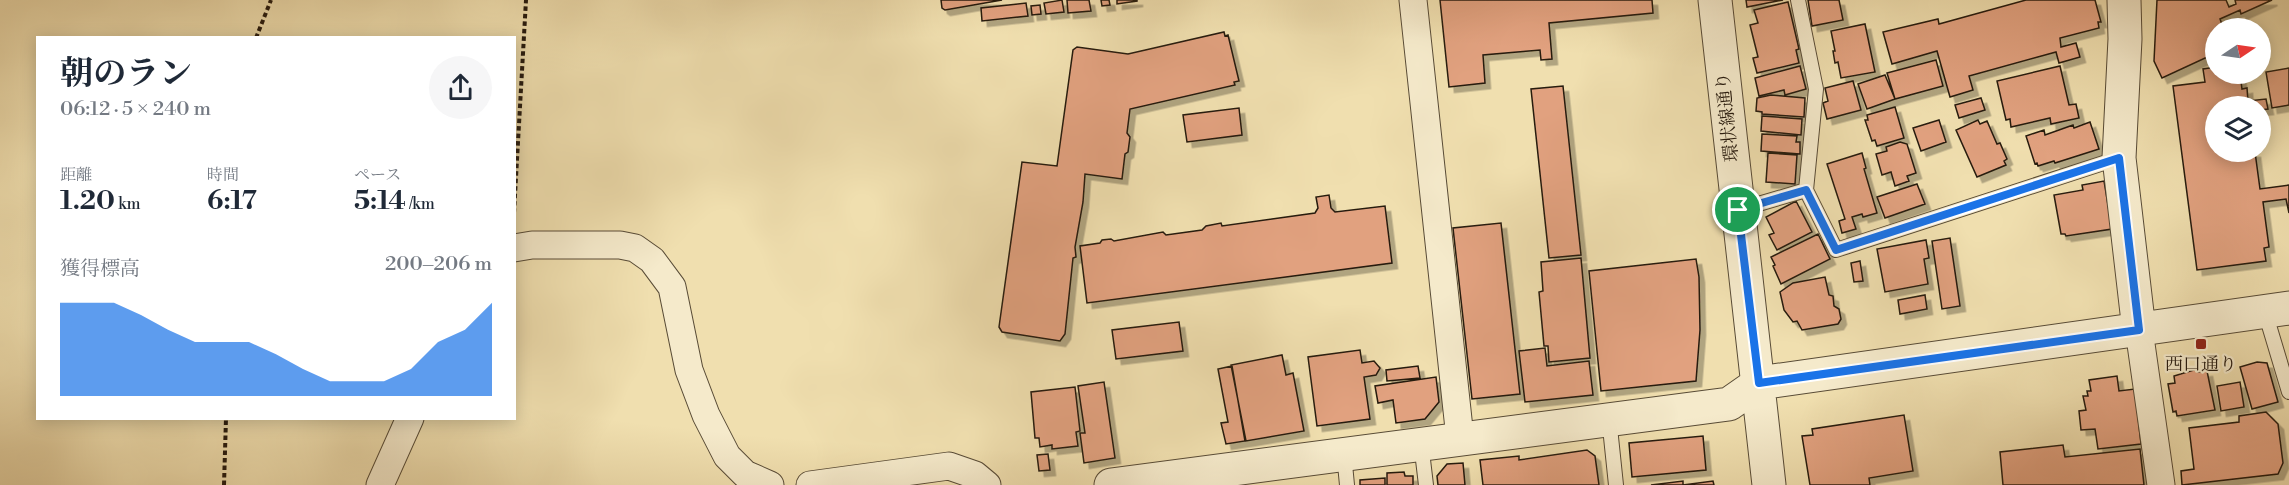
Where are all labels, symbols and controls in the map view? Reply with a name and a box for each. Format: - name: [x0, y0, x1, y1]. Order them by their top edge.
- north arrow: [2205, 18, 2271, 84]
- map controls: [2205, 18, 2271, 162]
- text: 朝のラン: [60, 54, 192, 95]
- button: share: [429, 56, 492, 119]
- street label: 環状線通り: [1711, 71, 1744, 163]
- button: layers: [2205, 96, 2271, 162]
- text: 06:12 · 5 × 240 m: [60, 97, 211, 122]
- text: 距離: [60, 165, 92, 185]
- text: 時間: [207, 165, 239, 185]
- text: ペース: [354, 165, 401, 185]
- pin: [1712, 184, 1763, 235]
- text: 1.20: [60, 185, 115, 217]
- text: 6:17: [207, 185, 257, 217]
- text: 5:14: [354, 185, 406, 217]
- icon: arrive: [1721, 193, 1754, 226]
- text: km: [115, 194, 141, 214]
- text: /km: [406, 194, 435, 214]
- text: 200–206 m: [385, 252, 492, 277]
- text: 獲得標高: [60, 257, 140, 282]
- marker: 西口通り: [2194, 337, 2208, 351]
- place label: 西口通り: [2165, 353, 2237, 376]

